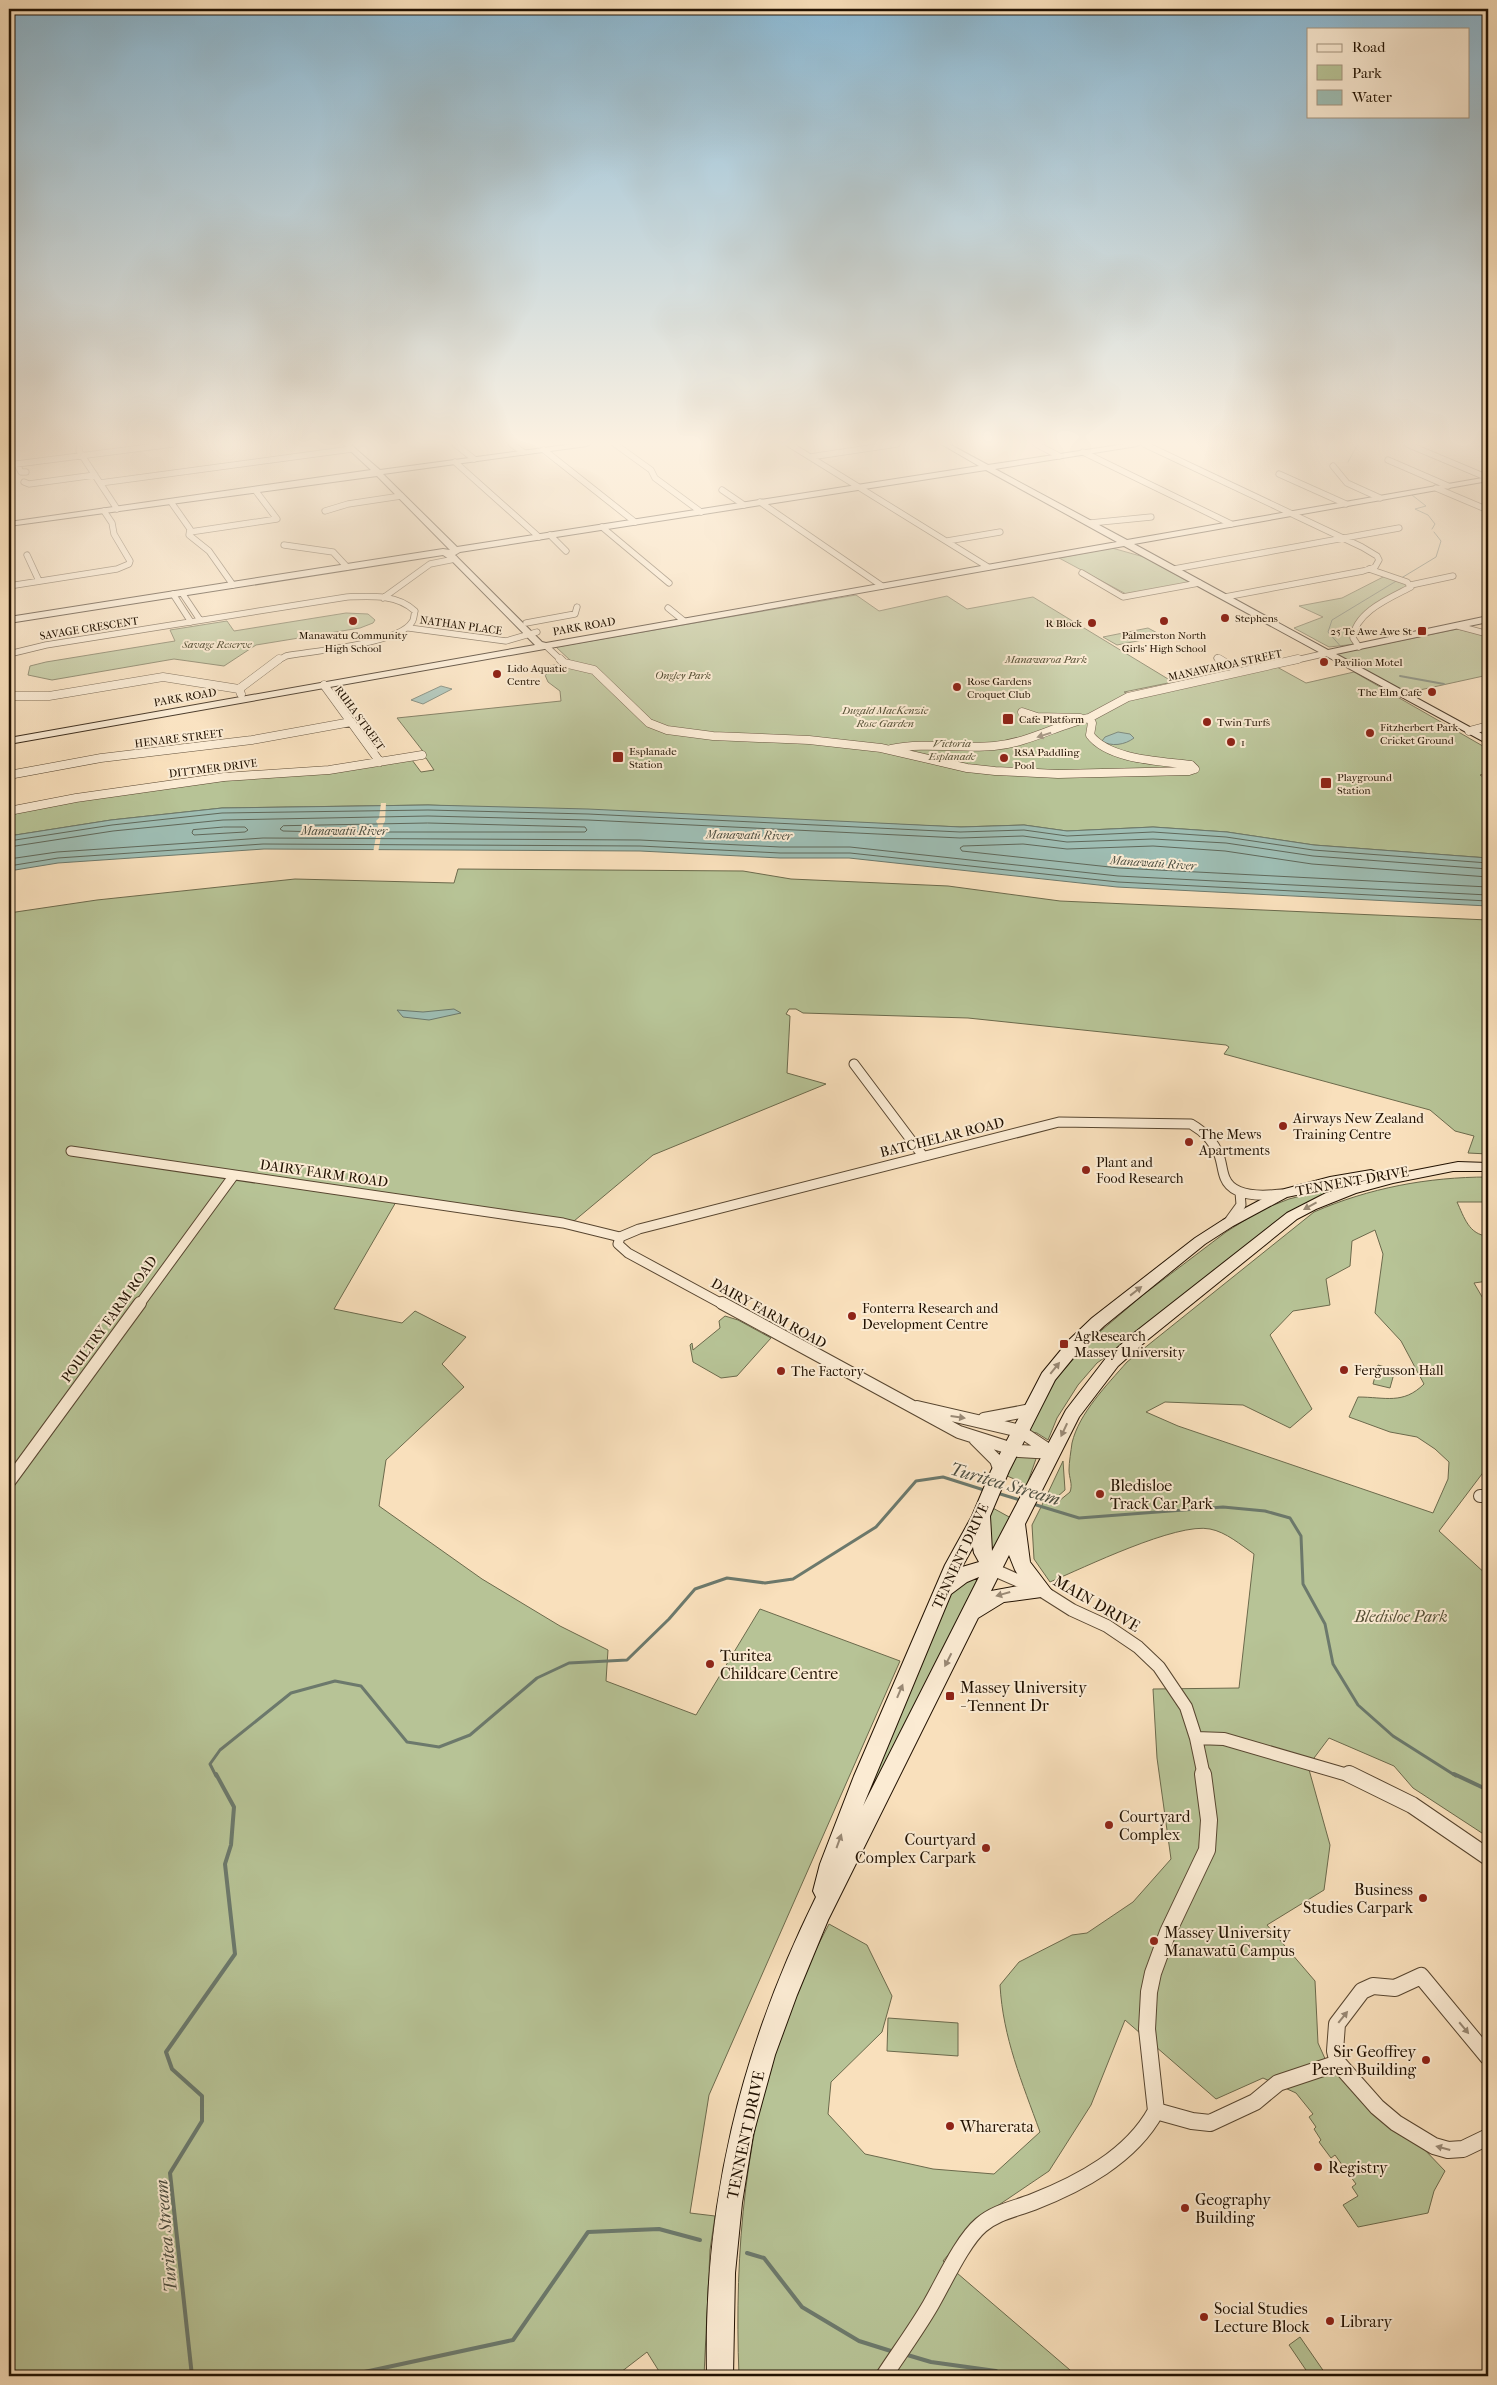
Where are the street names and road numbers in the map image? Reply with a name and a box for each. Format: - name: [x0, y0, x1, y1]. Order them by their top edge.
- street label: NATHAN PLACE: [419, 613, 503, 638]
- street label: SAVAGE CRESCENT: [39, 614, 140, 643]
- street label: PARK ROAD: [552, 615, 616, 638]
- street label: MANAWAROA STREET: [1167, 647, 1284, 684]
- street label: RUHA STREET: [332, 684, 388, 753]
- street label: PARK ROAD: [153, 686, 217, 709]
- street label: HENARE STREET: [134, 727, 225, 750]
- street label: DITTMER DRIVE: [168, 757, 258, 780]
- street label: BATCHELAR ROAD: [878, 1114, 1006, 1161]
- street label: DAIRY FARM ROAD: [259, 1156, 390, 1191]
- street label: TENNENT DRIVE: [1294, 1163, 1410, 1200]
- street label: POULTRY FARM ROAD: [58, 1253, 161, 1386]
- street label: DAIRY FARM ROAD: [708, 1275, 830, 1352]
- street label: TENNENT DRIVE: [929, 1500, 993, 1612]
- street label: MAIN DRIVE: [1050, 1571, 1144, 1636]
- street label: TENNENT DRIVE: [723, 2069, 768, 2201]

